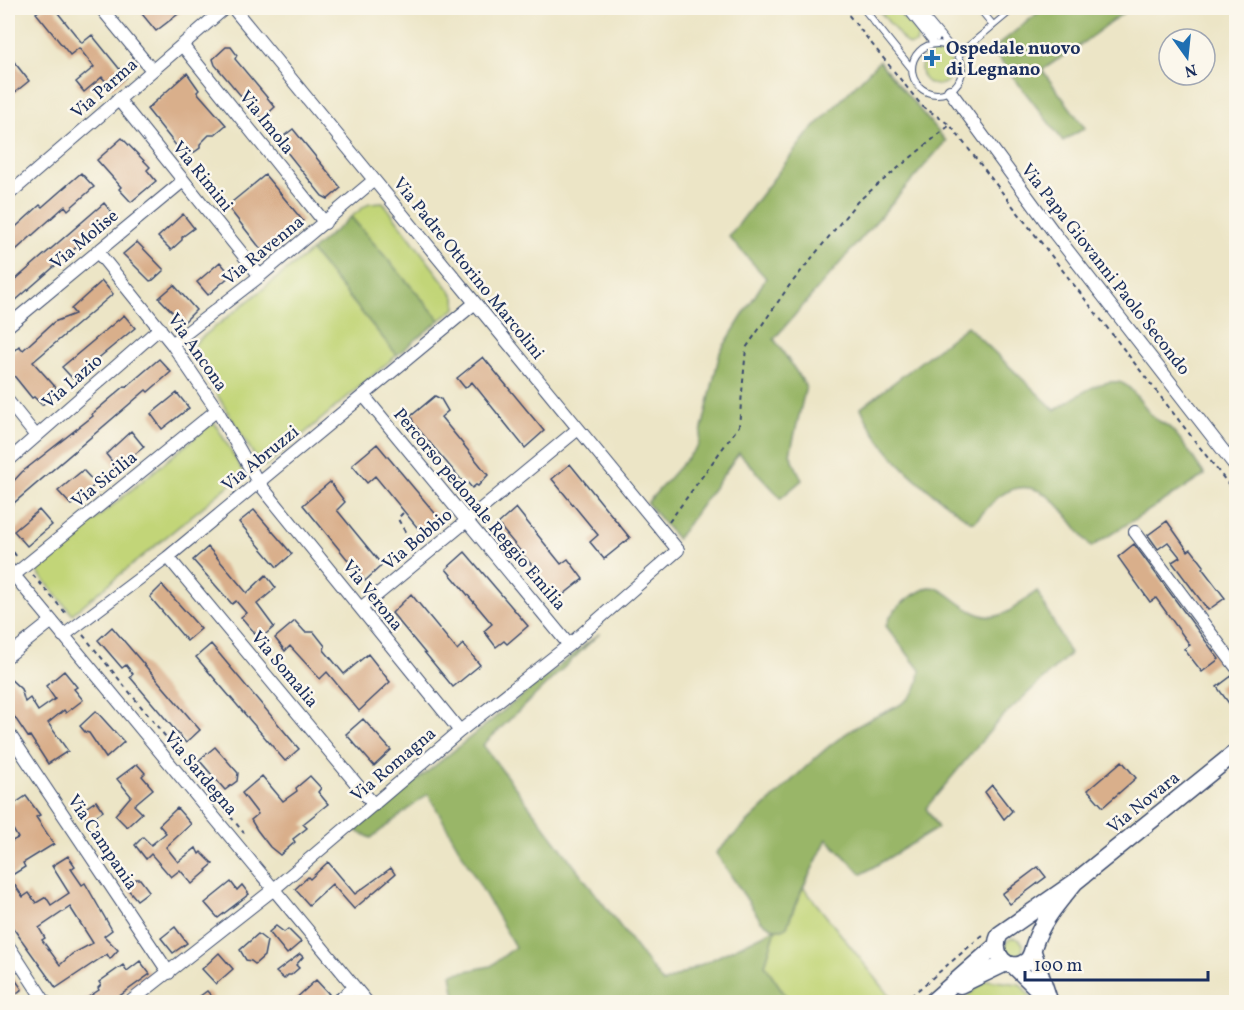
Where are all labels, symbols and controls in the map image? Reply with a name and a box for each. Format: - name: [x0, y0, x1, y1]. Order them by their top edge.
- north arrow: [1157, 27, 1217, 87]
- place label: Ospedale nuovo di Legnano: [946, 37, 1080, 83]
- marker: Ospedale nuovo di Legnano: [923, 49, 941, 67]
- street label: Via Parma: [66, 53, 144, 125]
- text: N: [1182, 57, 1199, 82]
- street label: Via Imola: [232, 86, 299, 160]
- street label: Via Rimini: [165, 136, 238, 218]
- street label: Via Papa Giovanni Paolo Secondo: [1014, 159, 1196, 381]
- street label: Via Padre Ottorino Marcolini: [386, 172, 549, 366]
- street label: Via Molise: [45, 204, 125, 276]
- street label: Via Ravenna: [218, 210, 310, 292]
- street label: Via Ancona: [161, 309, 233, 397]
- street label: Via Lazio: [37, 349, 109, 415]
- street label: Percorso pedonale Reggio Emilia: [387, 403, 571, 617]
- street label: Via Abruzzi: [217, 420, 305, 498]
- street label: Via Sicilia: [67, 446, 143, 514]
- street label: Via Bobbio: [378, 503, 458, 577]
- street label: Via Verona: [335, 555, 408, 637]
- street label: Via Somalia: [244, 626, 324, 714]
- street label: Via Romagna: [346, 722, 442, 808]
- street label: Via Sardegna: [157, 726, 243, 822]
- street label: Via Novara: [1102, 766, 1186, 840]
- street label: Via Campania: [61, 790, 143, 896]
- scale bar: [1025, 944, 1208, 982]
- text: 100 m: [1034, 954, 1083, 979]

